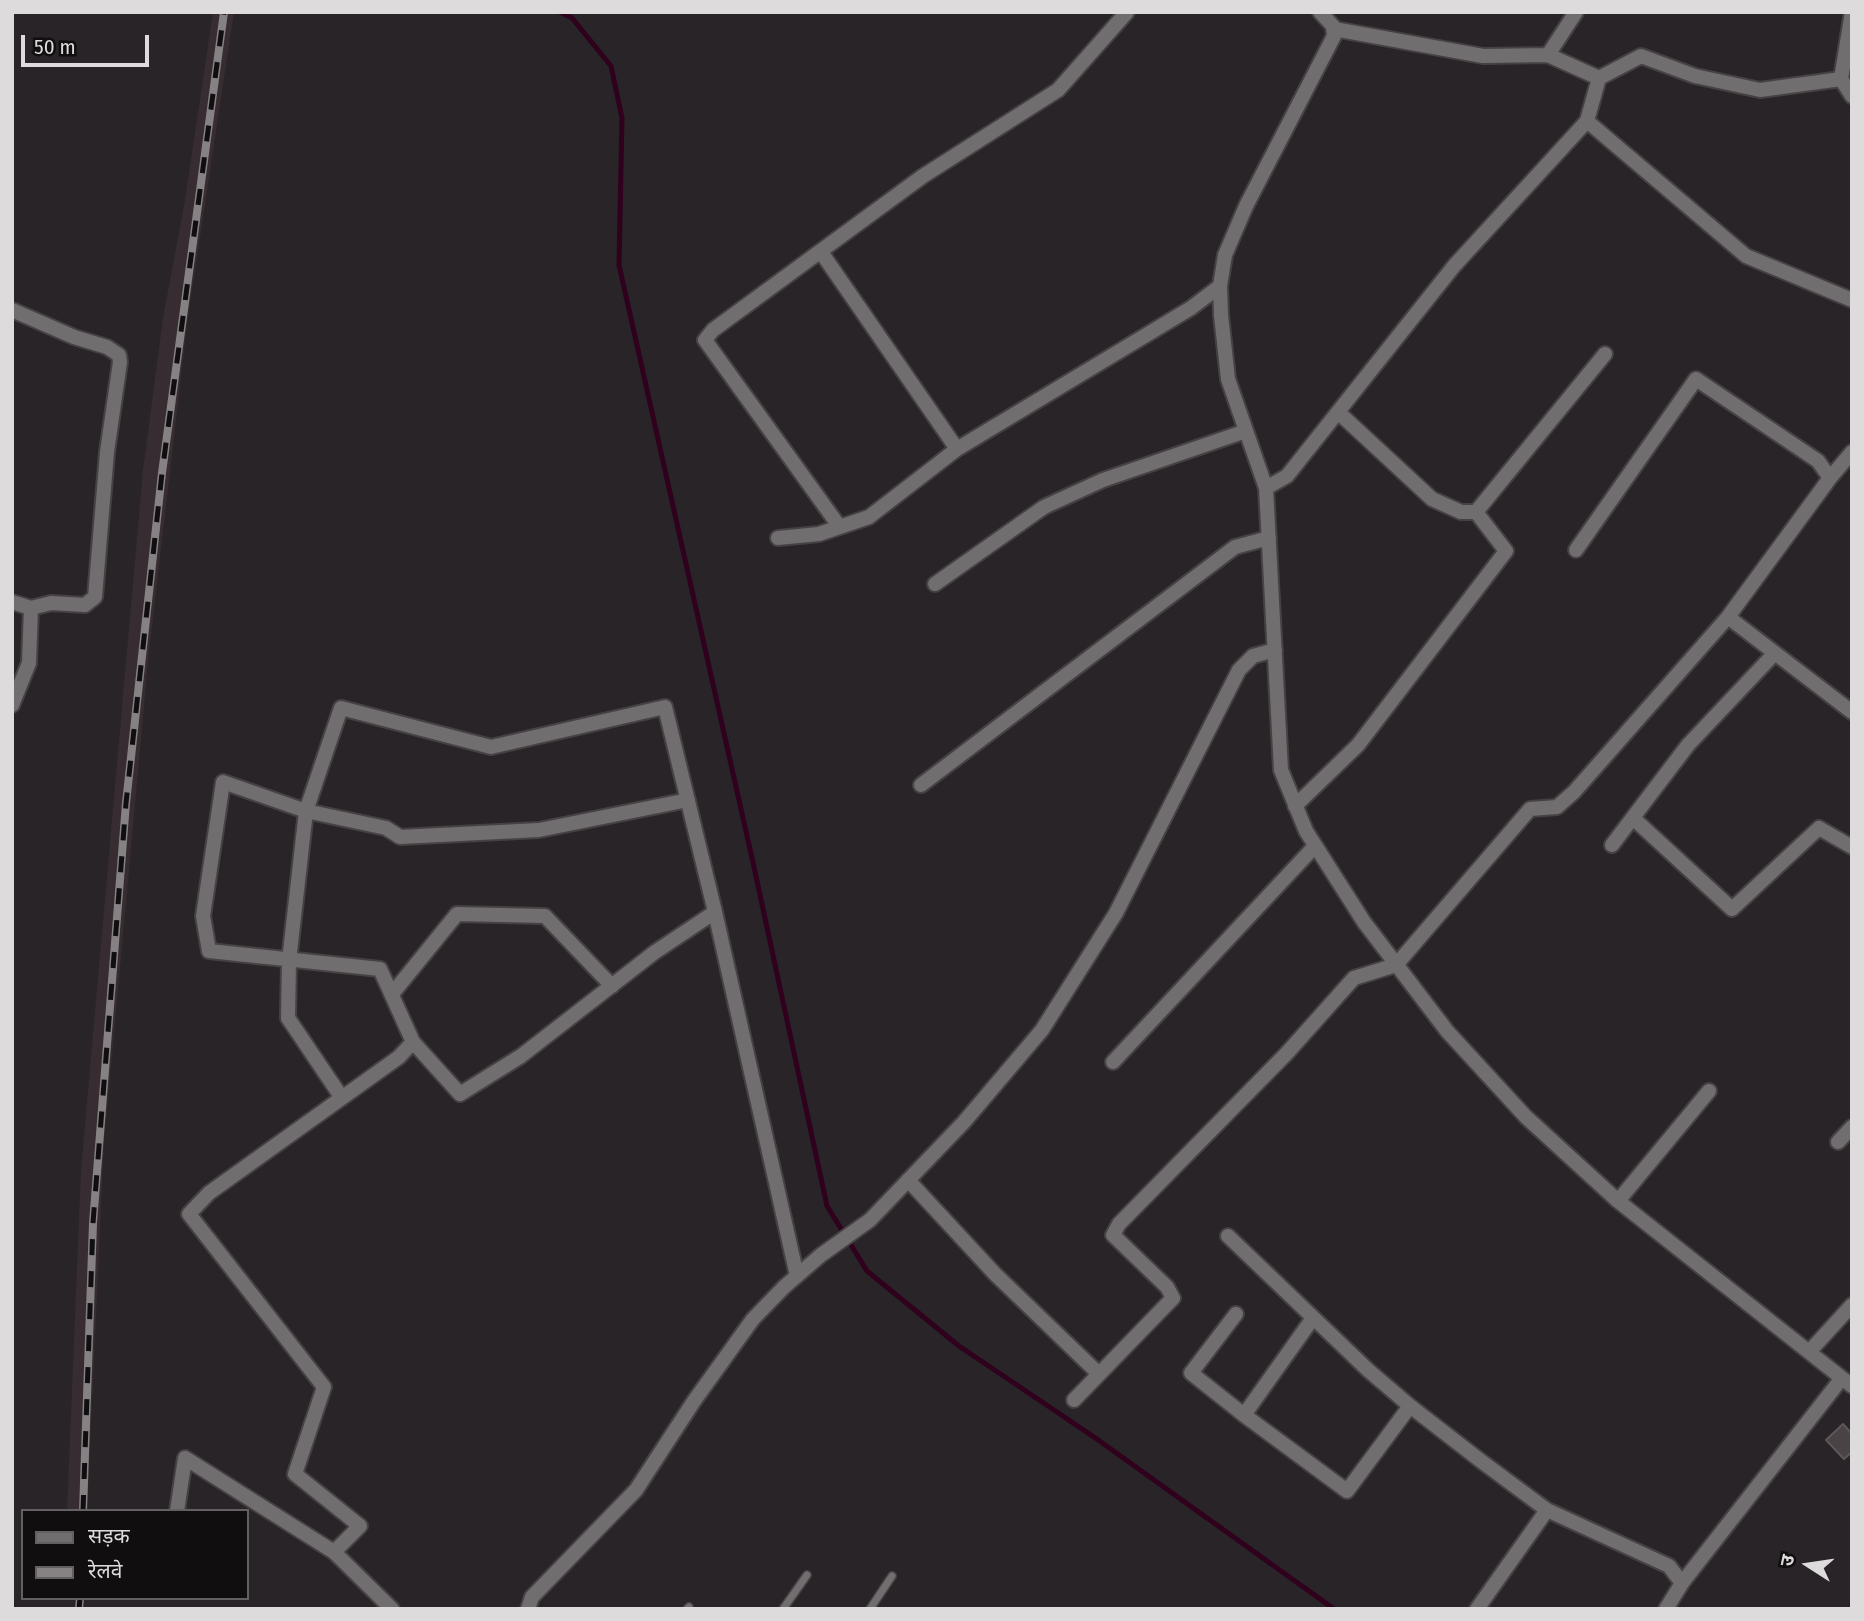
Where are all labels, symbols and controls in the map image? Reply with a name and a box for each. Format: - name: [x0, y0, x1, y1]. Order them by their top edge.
- scale bar: [24, 21, 152, 65]
- text: 50 m: [34, 34, 76, 60]
- legend: [21, 1509, 248, 1600]
- text: सड़क: [88, 1523, 130, 1549]
- north arrow: [1773, 1530, 1843, 1600]
- text: उ: [1775, 1553, 1799, 1568]
- text: रेलवे: [88, 1558, 123, 1584]

